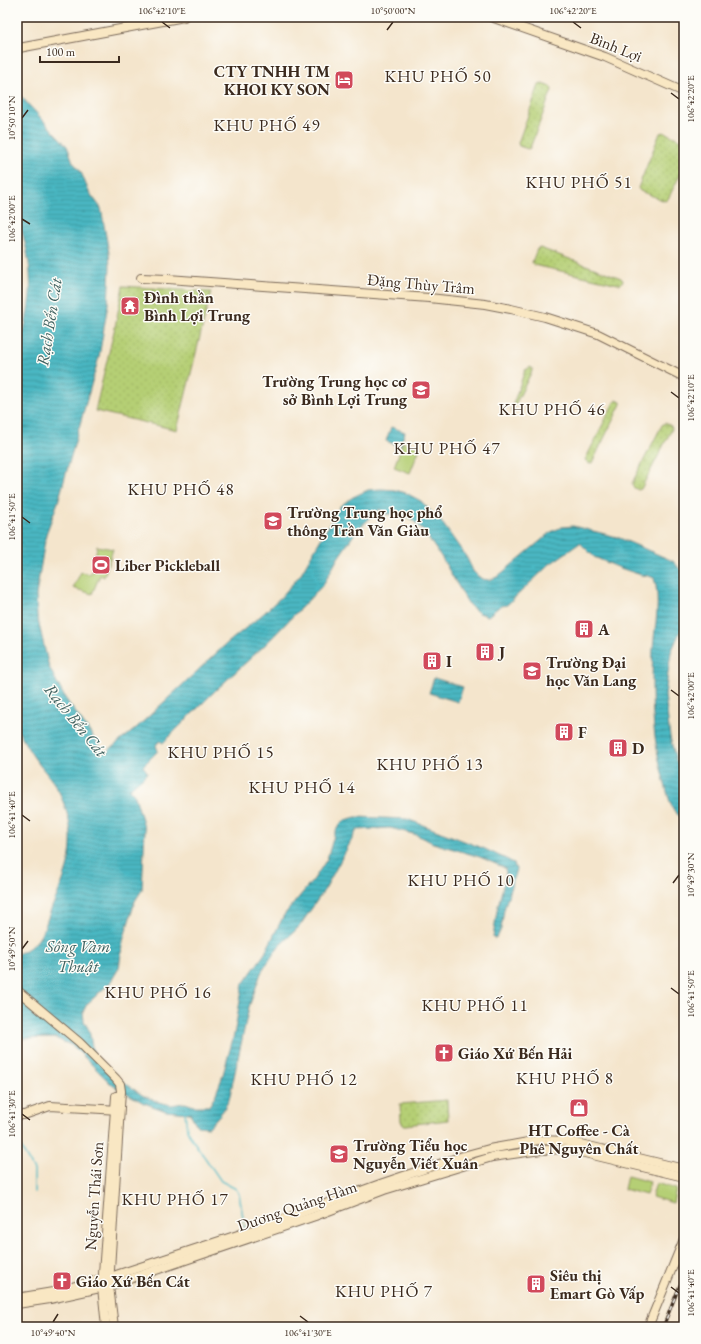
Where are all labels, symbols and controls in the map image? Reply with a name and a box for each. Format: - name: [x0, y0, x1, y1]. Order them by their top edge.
- text: 106°42'10"E: [138, 4, 186, 17]
- text: 10°50'00"N: [371, 4, 416, 17]
- text: 106°42'20"E: [549, 4, 597, 17]
- street label: Bình Lợi: [587, 27, 645, 67]
- scale bar: [40, 38, 119, 64]
- text: 100 m: [46, 44, 76, 60]
- place label: CTY TNHH TM KHOI KY SON: [214, 61, 330, 100]
- district label: KHU PHỐ 50: [384, 65, 492, 87]
- hotel icon: CTY TNHH TM KHOI KY SON: [333, 69, 355, 91]
- text: 106°42'20"E: [684, 75, 697, 123]
- text: 10°50'10"N: [5, 95, 18, 140]
- district label: KHU PHỐ 49: [213, 114, 321, 136]
- district label: KHU PHỐ 51: [525, 171, 633, 193]
- text: 106°42'00"E: [5, 195, 18, 243]
- street label: Đặng Thùy Trâm: [366, 269, 476, 299]
- water label: Rạch Bến Cát: [31, 276, 67, 367]
- place label: Đình thần Bình Lợi Trung: [144, 287, 251, 326]
- temple icon: Đình thần Bình Lợi Trung: [119, 295, 141, 317]
- place label: Trường Trung học cơ sở Bình Lợi Trung: [262, 371, 408, 410]
- text: 106°42'10"E: [684, 374, 697, 422]
- school or university icon: Trường Trung học cơ sở Bình Lợi Trung: [410, 379, 432, 401]
- district label: KHU PHỐ 46: [498, 398, 606, 420]
- district label: KHU PHỐ 47: [393, 437, 501, 459]
- district label: KHU PHỐ 48: [127, 478, 235, 500]
- text: 106°41'50"E: [5, 493, 18, 541]
- place label: Trường Trung học phổ thông Trần Văn Giàu: [287, 502, 442, 541]
- school or university icon: Trường Trung học phổ thông Trần Văn Giàu: [262, 510, 284, 532]
- sports icon: Liber Pickleball: [90, 554, 112, 576]
- place label: Liber Pickleball: [115, 555, 220, 576]
- building icon: A: [573, 618, 595, 640]
- place label: A: [597, 619, 610, 640]
- building icon: J: [474, 641, 496, 663]
- place label: J: [497, 642, 505, 663]
- building icon: I: [421, 650, 443, 672]
- place label: I: [446, 651, 452, 672]
- place label: Trường Đại học Văn Lang: [546, 652, 637, 691]
- school or university icon: Trường Đại học Văn Lang: [521, 660, 543, 682]
- text: 106°42'00"E: [684, 672, 697, 720]
- water label: Rạch Bến Cát: [40, 679, 113, 762]
- building icon: F: [553, 721, 575, 743]
- place label: F: [578, 722, 587, 743]
- building icon: D: [607, 737, 629, 759]
- place label: D: [632, 738, 644, 759]
- district label: KHU PHỐ 15: [167, 741, 275, 763]
- district label: KHU PHỐ 13: [376, 753, 484, 775]
- district label: KHU PHỐ 14: [248, 776, 356, 798]
- text: 106°41'40"E: [5, 791, 18, 839]
- text: 10°49'30"N: [684, 852, 697, 897]
- district label: KHU PHỐ 10: [407, 869, 515, 891]
- text: 10°49'50"N: [5, 926, 18, 971]
- water label: Sông Vàm Thuật: [45, 935, 110, 977]
- text: 106°41'50"E: [684, 970, 697, 1018]
- district label: KHU PHỐ 16: [104, 981, 212, 1003]
- district label: KHU PHỐ 11: [421, 994, 529, 1016]
- church icon: Giáo Xứ Bến Hải: [433, 1042, 455, 1064]
- place label: Giáo Xứ Bến Hải: [458, 1043, 572, 1064]
- district label: KHU PHỐ 8: [516, 1067, 614, 1089]
- district label: KHU PHỐ 12: [250, 1068, 358, 1090]
- text: 106°41'30"E: [5, 1090, 18, 1138]
- shop icon: HT Coffee - Cà Phê Nguyên Chất: [568, 1097, 590, 1119]
- place label: HT Coffee - Cà Phê Nguyên Chất: [519, 1120, 639, 1159]
- place label: Trường Tiểu học Nguyễn Viết Xuân: [353, 1135, 478, 1174]
- street label: Nguyễn Thái Sơn: [80, 1140, 108, 1251]
- school or university icon: Trường Tiểu học Nguyễn Viết Xuân: [328, 1143, 350, 1165]
- street label: Dương Quảng Hàm: [234, 1176, 360, 1236]
- district label: KHU PHỐ 17: [121, 1188, 229, 1210]
- place label: Siêu thị Emart Gò Vấp: [550, 1265, 644, 1304]
- text: 106°41'40"E: [684, 1269, 697, 1317]
- church icon: Giáo Xứ Bến Cát: [51, 1270, 73, 1292]
- place label: Giáo Xứ Bến Cát: [76, 1271, 190, 1292]
- building icon: Siêu thị Emart Gò Vấp: [525, 1273, 547, 1295]
- district label: KHU PHỐ 7: [335, 1280, 433, 1302]
- text: 10°49'40"N: [31, 1326, 76, 1339]
- text: 106°41'30"E: [284, 1326, 332, 1339]

